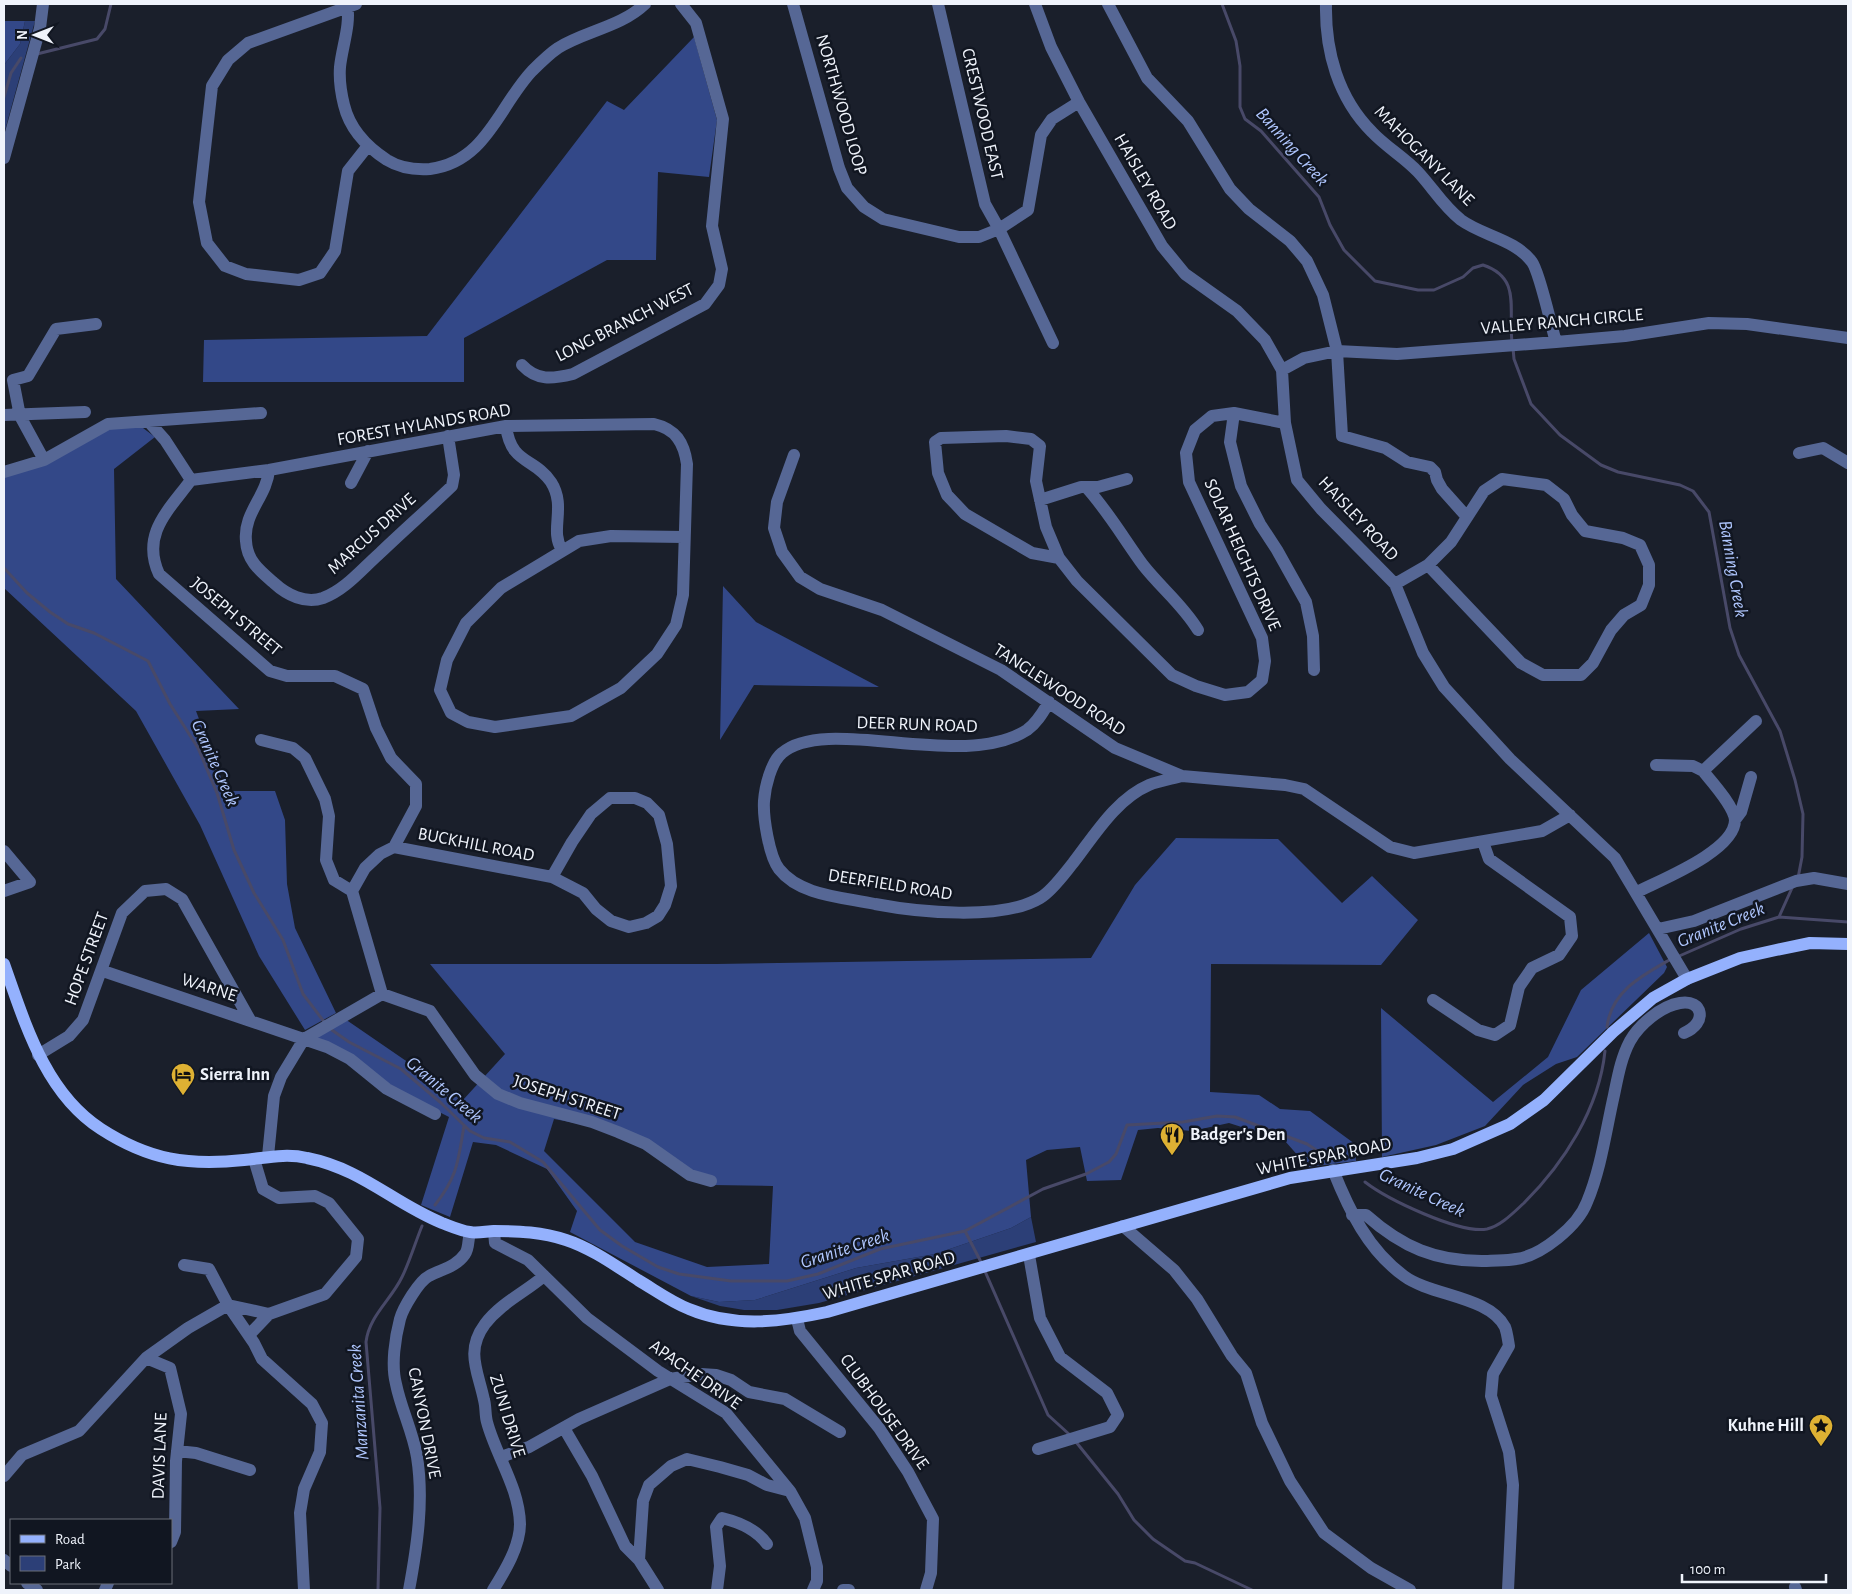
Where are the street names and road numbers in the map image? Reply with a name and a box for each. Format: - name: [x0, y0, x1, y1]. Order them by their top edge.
- street label: NORTHWOOD LOOP: [812, 32, 870, 178]
- street label: CRESTWOOD EAST: [958, 46, 1006, 182]
- street label: MAHOGANY LANE: [1371, 103, 1478, 210]
- street label: HAISLEY ROAD: [1110, 131, 1180, 233]
- street label: LONG BRANCH WEST: [553, 280, 697, 366]
- street label: VALLEY RANCH CIRCLE: [1480, 306, 1644, 338]
- street label: FOREST HYLANDS ROAD: [336, 401, 512, 449]
- street label: HAISLEY ROAD: [1315, 473, 1401, 565]
- street label: SOLAR HEIGHTS DRIVE: [1200, 476, 1284, 634]
- street label: MARCUS DRIVE: [325, 490, 420, 578]
- street label: JOSEPH STREET: [187, 574, 285, 660]
- street label: TANGLEWOOD ROAD: [990, 641, 1128, 739]
- street label: DEER RUN ROAD: [856, 714, 978, 736]
- street label: BUCKHILL ROAD: [416, 825, 536, 865]
- street label: DEERFIELD ROAD: [827, 866, 953, 904]
- street label: HOPE STREET: [62, 910, 112, 1008]
- street label: WARNE: [179, 971, 239, 1005]
- street label: JOSEPH STREET: [511, 1072, 623, 1124]
- street label: WHITE SPAR ROAD: [1255, 1135, 1393, 1179]
- street label: WHITE SPAR ROAD: [821, 1248, 957, 1304]
- street label: APACHE DRIVE: [646, 1337, 744, 1413]
- street label: CLUBHOUSE DRIVE: [836, 1351, 932, 1473]
- street label: CANYON DRIVE: [404, 1366, 444, 1480]
- street label: ZUNI DRIVE: [486, 1372, 528, 1460]
- street label: DAVIS LANE: [149, 1412, 171, 1500]

